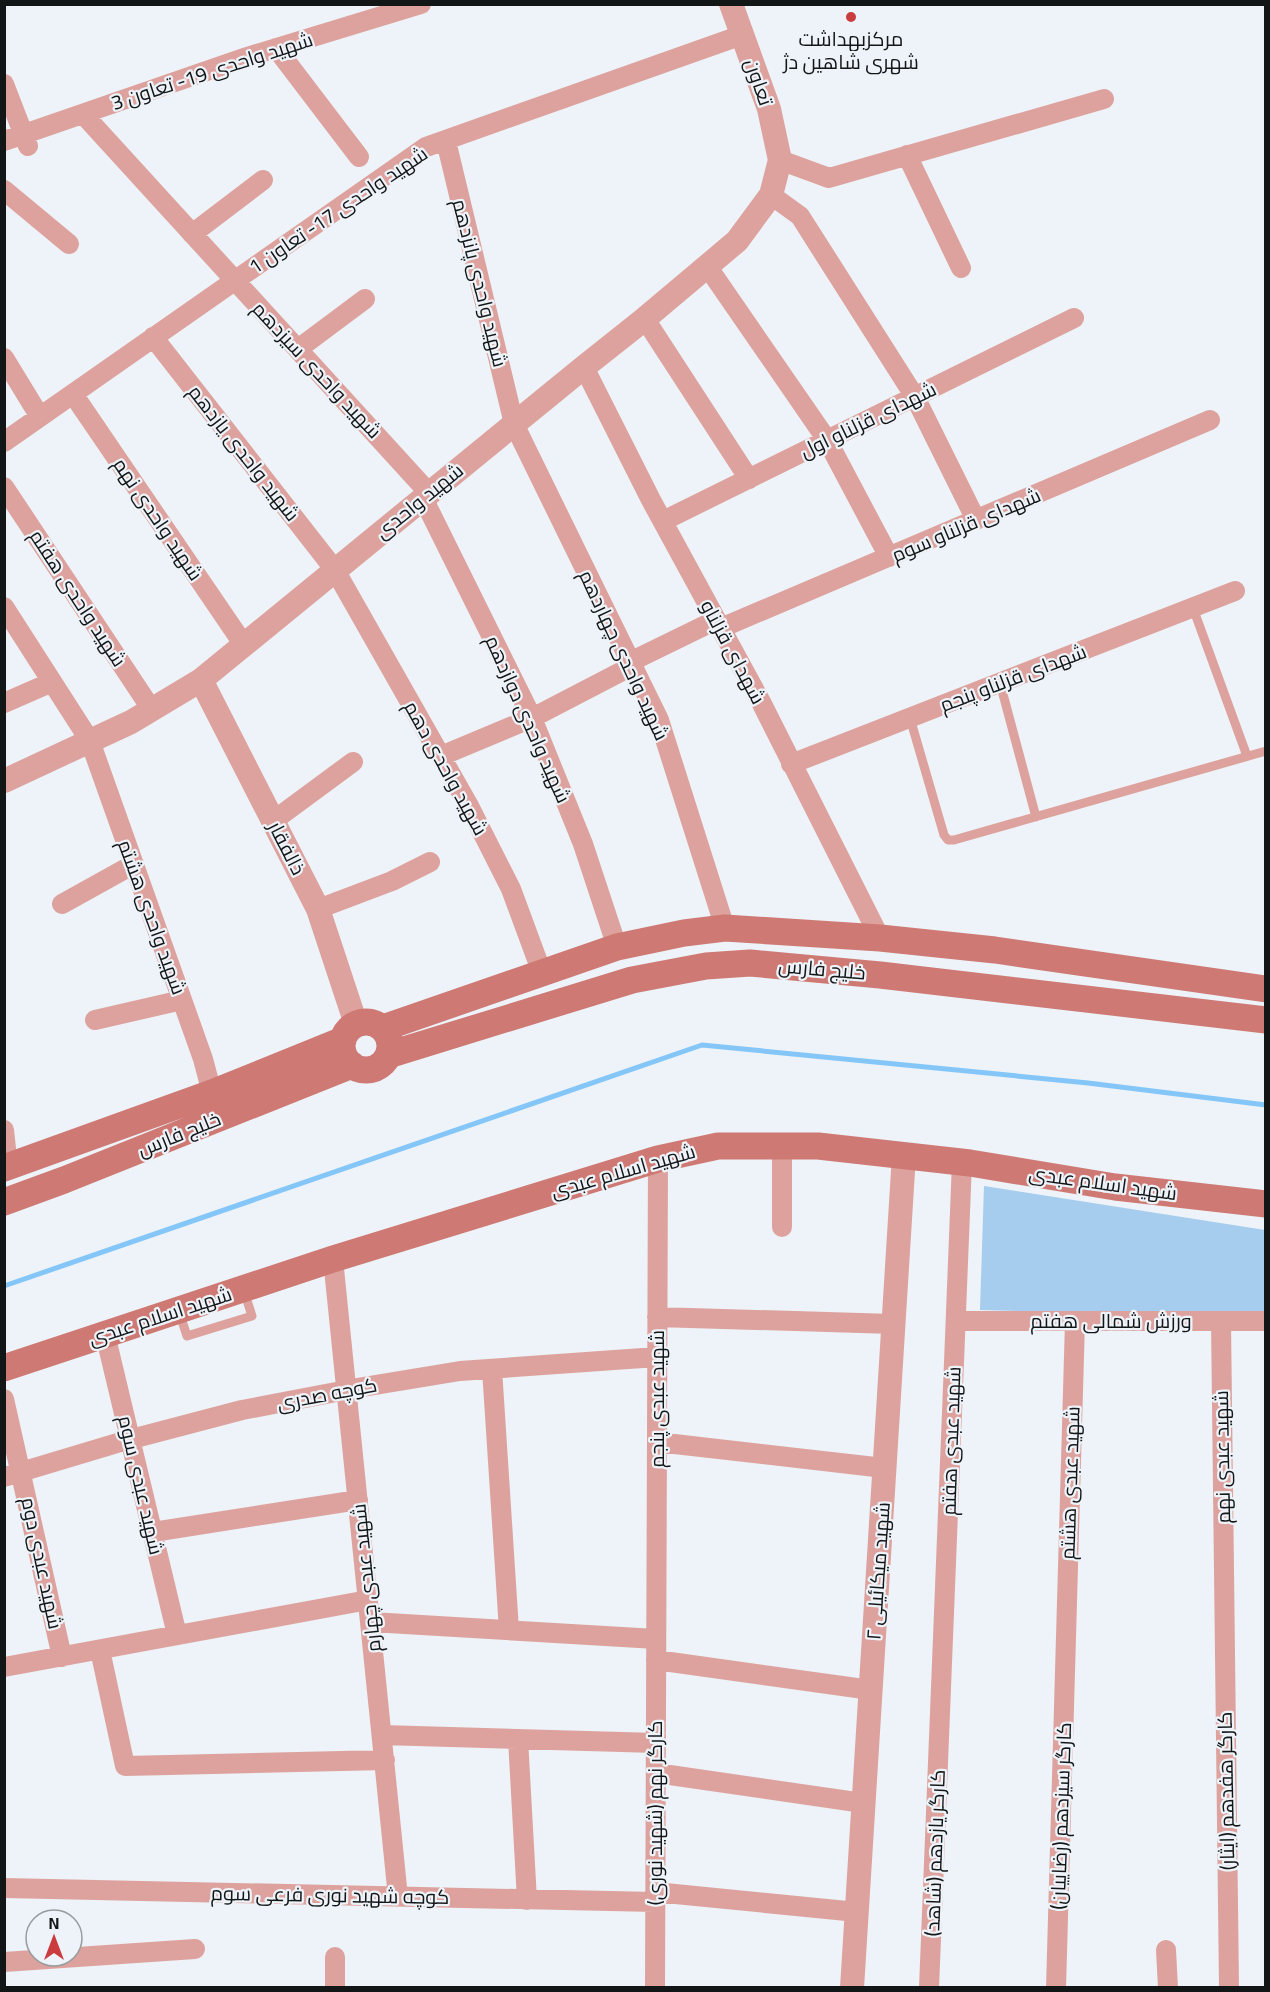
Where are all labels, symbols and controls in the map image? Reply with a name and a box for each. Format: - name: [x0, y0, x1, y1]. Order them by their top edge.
- marker: مرکزبهداشت شهری شاهین دژ: [844, 10, 858, 24]
- street label: شهید واحدی 19- تعاون 3: [106, 20, 318, 121]
- place label: مرکزبهداشت شهری شاهین دژ: [782, 20, 919, 80]
- street label: تعاون: [734, 53, 785, 111]
- street label: شهید واحدی 17- تعاون 1: [240, 135, 435, 284]
- street label: شهید واحدی پانزدهم: [442, 195, 519, 371]
- street label: شهید واحدی سیزدهم: [243, 292, 392, 447]
- street label: شهدای قزلناو اول: [793, 370, 943, 469]
- street label: شهید واحدی یازدهم: [179, 376, 310, 530]
- street label: شهید واحدی نهم: [103, 449, 214, 588]
- street label: شهید واحدی: [366, 453, 472, 549]
- street label: شهدای قزلناو سوم: [885, 476, 1046, 573]
- street label: شهید واحدی هفتم: [20, 521, 137, 674]
- street label: شهید واحدی چهاردهم: [569, 563, 680, 747]
- street label: شهدای قزلناو: [690, 593, 777, 711]
- street label: شهید واحدی دوازدهم: [475, 629, 582, 809]
- street label: شهدای قزلناو پنجم: [934, 632, 1092, 723]
- street label: شهید واحدی دهم: [394, 693, 499, 842]
- street label: ذالفقار: [258, 813, 317, 882]
- street label: شهید واحدی هشتم: [107, 834, 198, 1000]
- street label: خلیج فارس: [777, 946, 867, 991]
- street label: خلیج فارس: [131, 1100, 226, 1167]
- street label: شهید اسلام عبدی: [546, 1132, 700, 1209]
- street label: شهید اسلام عبدی: [1027, 1154, 1180, 1211]
- street label: شهید اسلام عبدی: [83, 1275, 237, 1356]
- street label: ورزش شمالی هفتم: [1030, 1302, 1192, 1339]
- street label: شهید عبدی پنجم: [638, 1330, 675, 1468]
- street label: کوچه صدری: [274, 1366, 380, 1421]
- street label: شهید عبدی هفتم: [929, 1366, 972, 1516]
- street label: شهید عبدی نهم: [1202, 1390, 1241, 1524]
- street label: شهید عبدی هشتم: [1048, 1406, 1091, 1560]
- street label: شهید عبدی سوم: [107, 1411, 175, 1558]
- street label: شهید عبدی دوم: [10, 1493, 75, 1633]
- street label: شهید میکائیلی ۲: [854, 1501, 901, 1641]
- street label: شهید عبدی چهارم: [339, 1502, 392, 1654]
- street label: کارگر هفدهم (ایثار): [1206, 1711, 1245, 1871]
- street label: کارگر نهم (شهید نوری): [636, 1720, 673, 1906]
- street label: کارگر سیزدهم (رضاییان): [1039, 1722, 1082, 1910]
- street label: کارگر یازدهم (شاهد): [913, 1769, 956, 1937]
- street label: کوچه شهید نوری فرعی سوم: [210, 1874, 450, 1915]
- north arrow: [24, 1908, 84, 1968]
- text: N: [49, 1908, 59, 1938]

